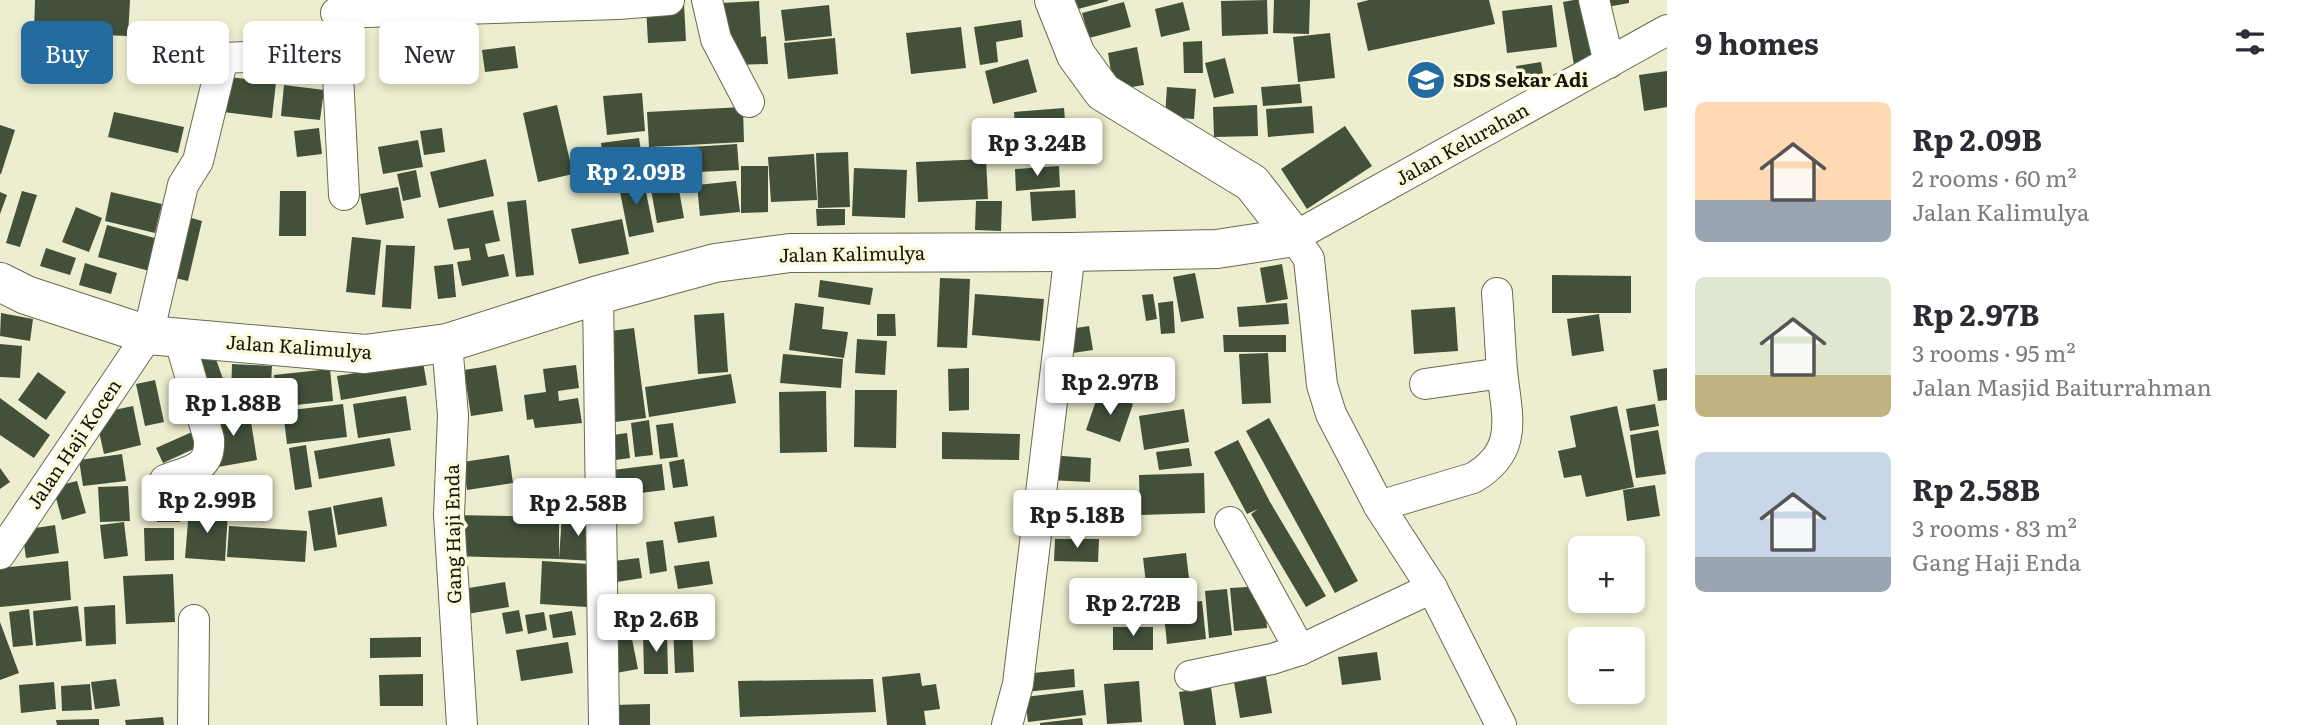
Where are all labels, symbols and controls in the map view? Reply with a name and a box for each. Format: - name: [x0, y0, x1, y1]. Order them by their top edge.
- text: 9 homes: [1695, 20, 1819, 64]
- chip: Buy: [21, 21, 113, 84]
- chip: Rent: [127, 21, 229, 84]
- chip: Filters: [243, 21, 365, 84]
- chip: New: [379, 21, 479, 84]
- icon: filters: [2231, 23, 2269, 61]
- school or university icon: SDS Sekar Adi: [1405, 59, 1447, 101]
- place label: SDS Sekar Adi: [1453, 65, 1589, 93]
- street label: Jalan Kelurahan: [1390, 95, 1533, 191]
- text: Rp 2.09B: [1912, 116, 2042, 160]
- pin: Rp 3.24B: [965, 118, 1109, 178]
- text: Rp 3.24B: [987, 124, 1087, 158]
- icon: home: [1751, 130, 1835, 214]
- pin: Rp 2.09B: [564, 148, 708, 207]
- text: Rp 2.09B: [586, 153, 686, 187]
- text: 2 rooms · 60 m²: [1912, 160, 2077, 194]
- text: Jalan Kalimulya: [1912, 194, 2089, 228]
- street label: Jalan Kalimulya: [779, 238, 926, 268]
- text: Rp 2.97B: [1912, 291, 2040, 335]
- icon: home: [1751, 305, 1835, 389]
- street label: Jalan Kalimulya: [225, 327, 374, 365]
- text: 3 rooms · 95 m²: [1912, 335, 2076, 369]
- pin: Rp 2.97B: [1038, 358, 1182, 417]
- text: Rp 2.97B: [1061, 363, 1159, 397]
- text: Jalan Masjid Baiturrahman: [1912, 369, 2212, 403]
- street label: Jalan Haji Kocen: [19, 373, 127, 514]
- pin: Rp 1.88B: [161, 378, 305, 438]
- text: Rp 1.88B: [185, 384, 281, 418]
- street label: Gang Haji Enda: [437, 463, 467, 604]
- text: Rp 2.58B: [1912, 466, 2040, 510]
- pin: Rp 2.99B: [135, 476, 279, 535]
- pin: Rp 2.58B: [506, 478, 650, 538]
- icon: home: [1751, 480, 1835, 564]
- text: Rp 2.99B: [158, 481, 256, 515]
- text: Rp 2.58B: [529, 484, 627, 518]
- pin: Rp 5.18B: [1005, 490, 1149, 550]
- text: Rp 5.18B: [1029, 496, 1125, 530]
- text: 3 rooms · 83 m²: [1912, 510, 2077, 544]
- map controls: [1568, 536, 1645, 704]
- button: +: [1568, 536, 1645, 613]
- text: Gang Haji Enda: [1912, 544, 2081, 578]
- pin: Rp 2.72B: [1061, 578, 1205, 638]
- text: Rp 2.72B: [1085, 584, 1181, 618]
- pin: Rp 2.6B: [591, 594, 721, 654]
- text: Rp 2.6B: [613, 600, 699, 634]
- button: −: [1568, 627, 1645, 704]

